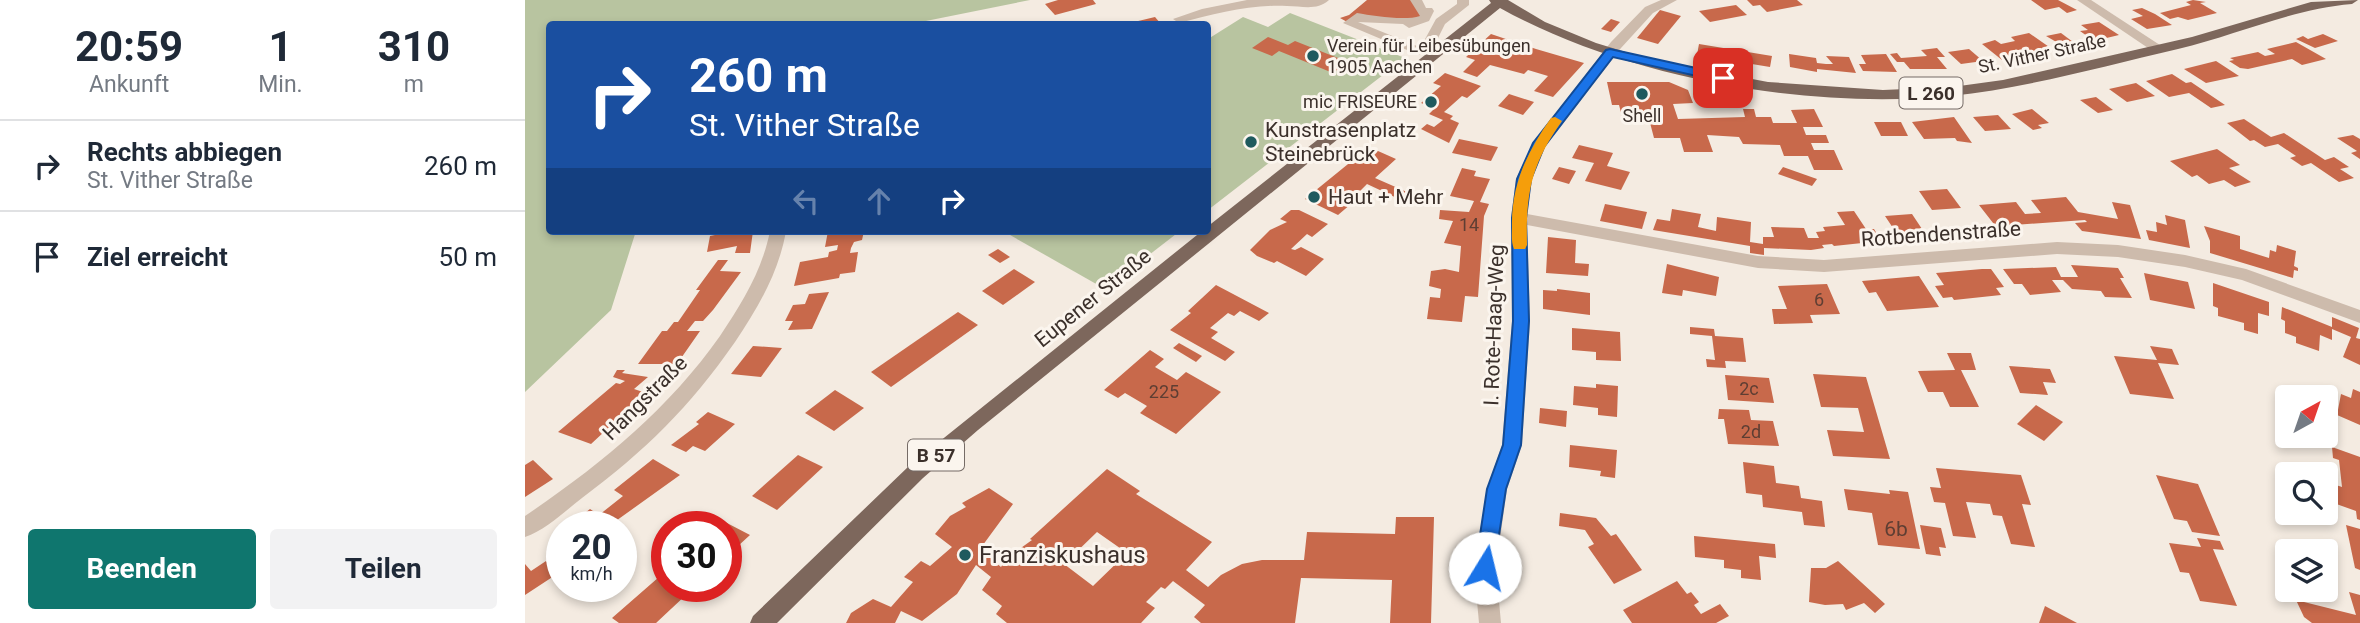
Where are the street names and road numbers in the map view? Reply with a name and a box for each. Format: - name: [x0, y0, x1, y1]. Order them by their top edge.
- street label: St. Vither Straße: [1976, 30, 2108, 77]
- road number: L 260: [1899, 78, 1963, 108]
- street label: Rotbendenstraße: [1860, 216, 2022, 252]
- street label: Eupener Straße: [1030, 244, 1156, 352]
- street label: I. Rote-Haag-Weg: [1479, 244, 1509, 406]
- street label: Hangstraße: [598, 351, 692, 445]
- road number: B 57: [908, 440, 964, 470]

